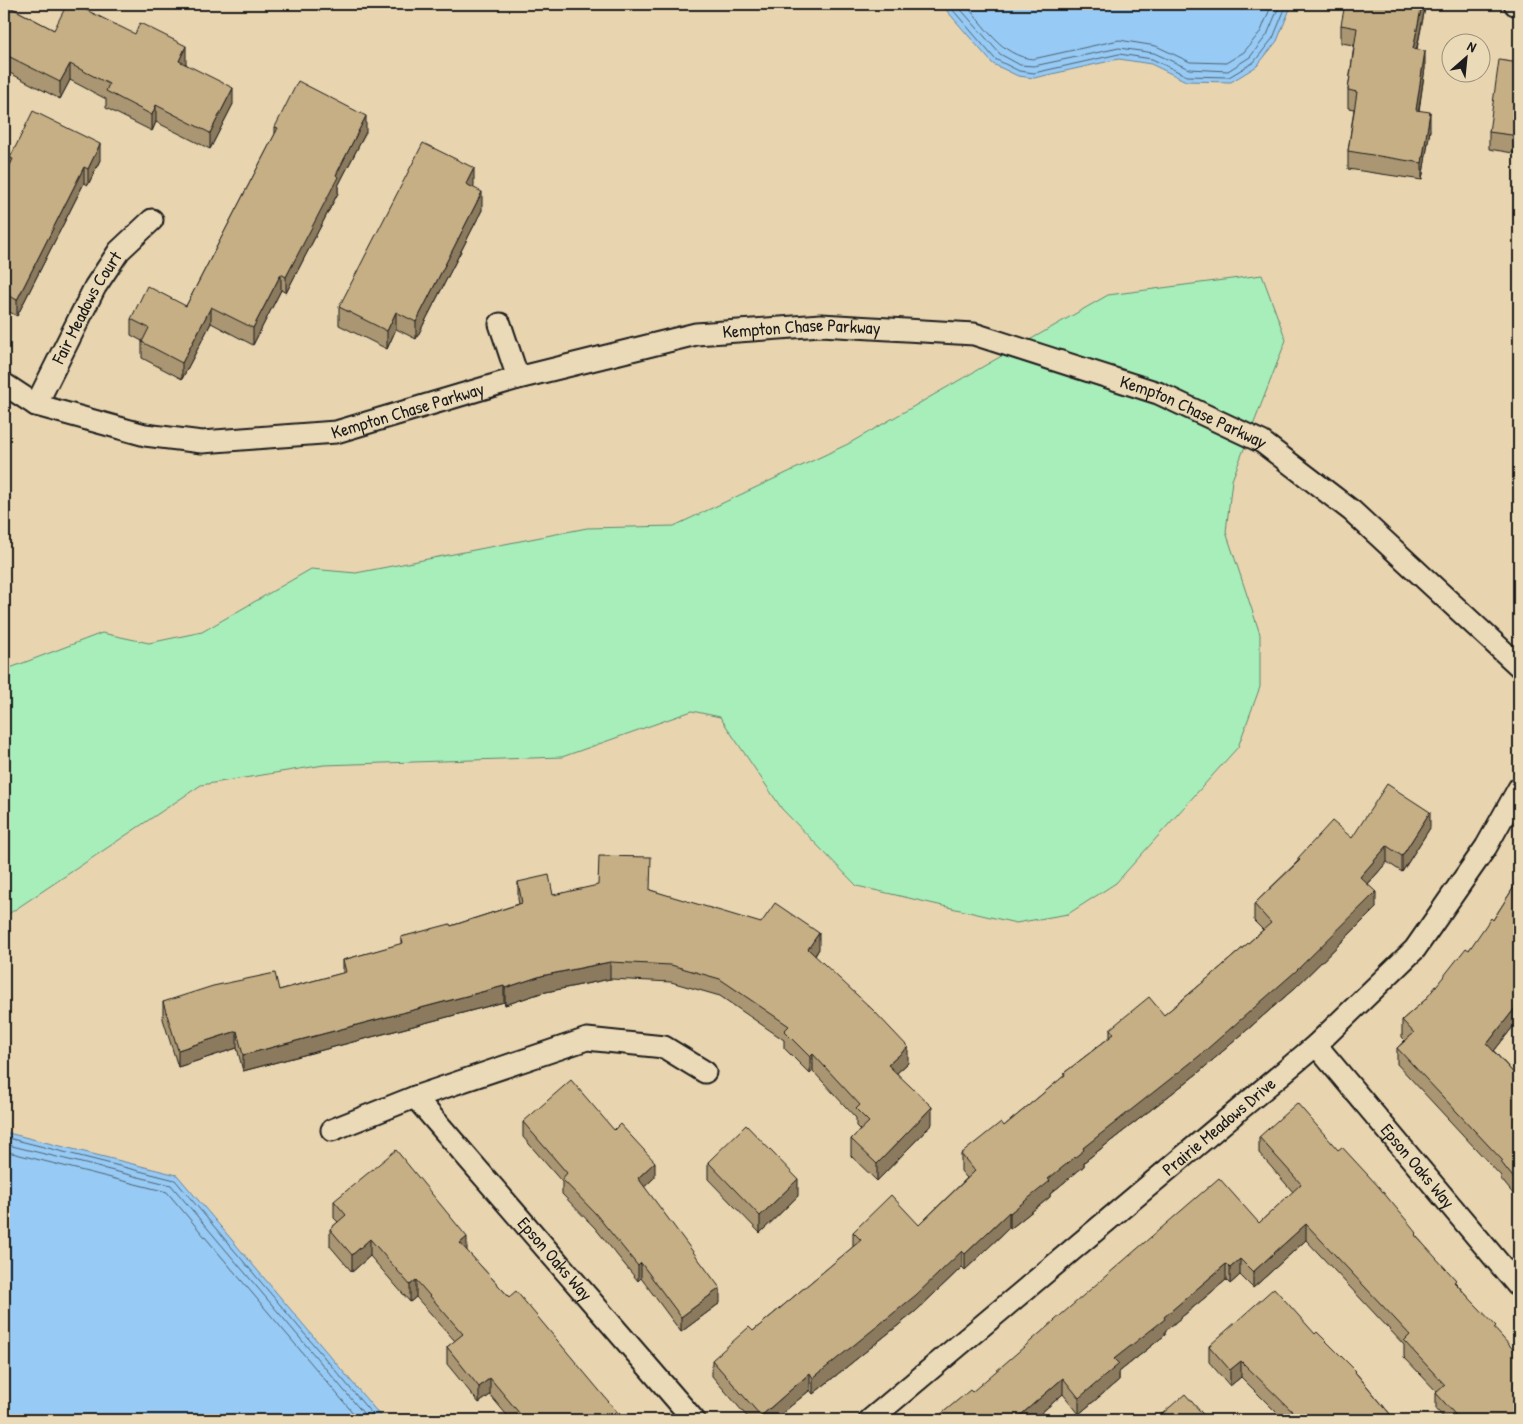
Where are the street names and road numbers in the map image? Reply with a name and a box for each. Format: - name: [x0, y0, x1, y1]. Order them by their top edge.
- street label: Fair Meadows Court: [45, 245, 128, 369]
- street label: Kempton Chase Parkway: [722, 312, 882, 344]
- street label: Kempton Chase Parkway: [1117, 369, 1273, 454]
- street label: Kempton Chase Parkway: [328, 376, 487, 445]
- street label: Prairie Meadows Drive: [1156, 1071, 1281, 1181]
- street label: Epson Oaks Way: [1375, 1118, 1461, 1214]
- street label: Epson Oaks Way: [512, 1211, 599, 1306]

